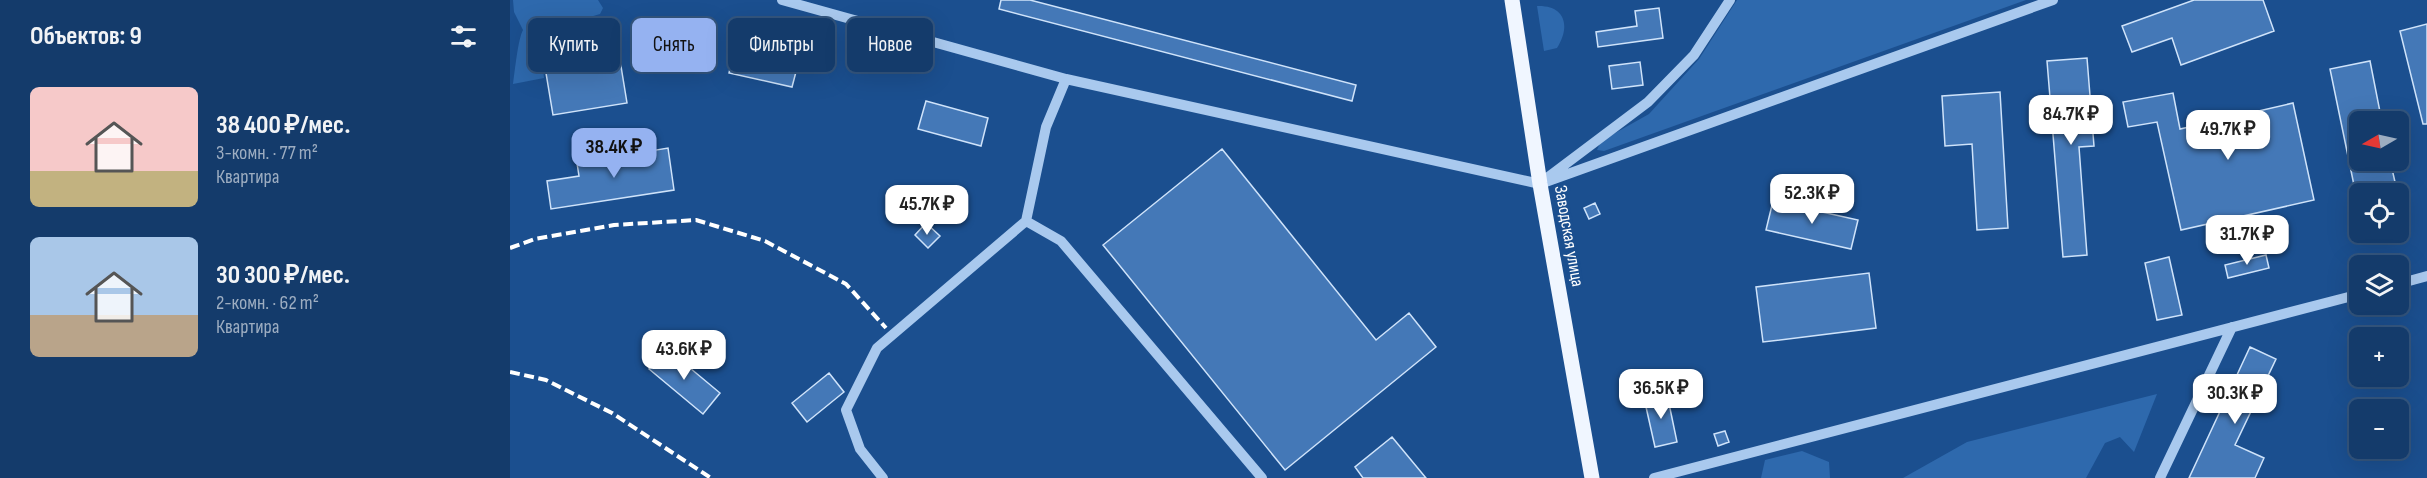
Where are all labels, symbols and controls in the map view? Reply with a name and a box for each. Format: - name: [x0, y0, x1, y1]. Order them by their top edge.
- chip: Купить: [528, 18, 620, 72]
- chip: Снять: [632, 18, 716, 72]
- chip: Фильтры: [728, 18, 835, 72]
- chip: Новое: [847, 18, 933, 72]
- icon: filters: [447, 20, 480, 53]
- text: Объектов: 9: [30, 21, 142, 52]
- pin: 84.7K ₽: [2016, 95, 2126, 146]
- text: 84.7K ₽: [2043, 102, 2099, 126]
- text: 38 400 ₽/мес.: [216, 110, 350, 141]
- pin: 49.7K ₽: [2173, 110, 2283, 161]
- icon: home: [78, 111, 150, 183]
- north arrow: [2349, 111, 2409, 171]
- map controls: [2349, 111, 2409, 459]
- text: 49.7K ₽: [2200, 117, 2256, 141]
- pin: 38.4K ₽: [559, 128, 669, 179]
- text: 38.4K ₽: [586, 135, 642, 159]
- text: 3-комн. · 77 m²: [216, 141, 318, 165]
- text: Квартира: [216, 165, 280, 189]
- pin: 52.3K ₽: [1757, 174, 1867, 225]
- text: 52.3K ₽: [1784, 181, 1840, 205]
- button: locate: [2349, 183, 2409, 243]
- street label: Заводская улица: [1550, 184, 1588, 288]
- pin: 45.7K ₽: [872, 185, 982, 236]
- text: 45.7K ₽: [899, 192, 955, 216]
- pin: 31.7K ₽: [2192, 215, 2302, 266]
- text: 31.7K ₽: [2220, 222, 2274, 246]
- button: layers: [2349, 255, 2409, 315]
- text: 30 300 ₽/мес.: [216, 260, 350, 291]
- icon: home: [78, 261, 150, 333]
- text: 2-комн. · 62 m²: [216, 291, 319, 315]
- text: Квартира: [216, 315, 280, 339]
- button: +: [2349, 327, 2409, 387]
- pin: 43.6K ₽: [629, 330, 739, 381]
- text: 43.6K ₽: [656, 337, 712, 361]
- pin: 36.5K ₽: [1606, 369, 1716, 420]
- pin: 30.3K ₽: [2180, 374, 2290, 425]
- text: 36.5K ₽: [1633, 376, 1689, 400]
- text: 30.3K ₽: [2207, 381, 2263, 405]
- button: −: [2349, 399, 2409, 459]

